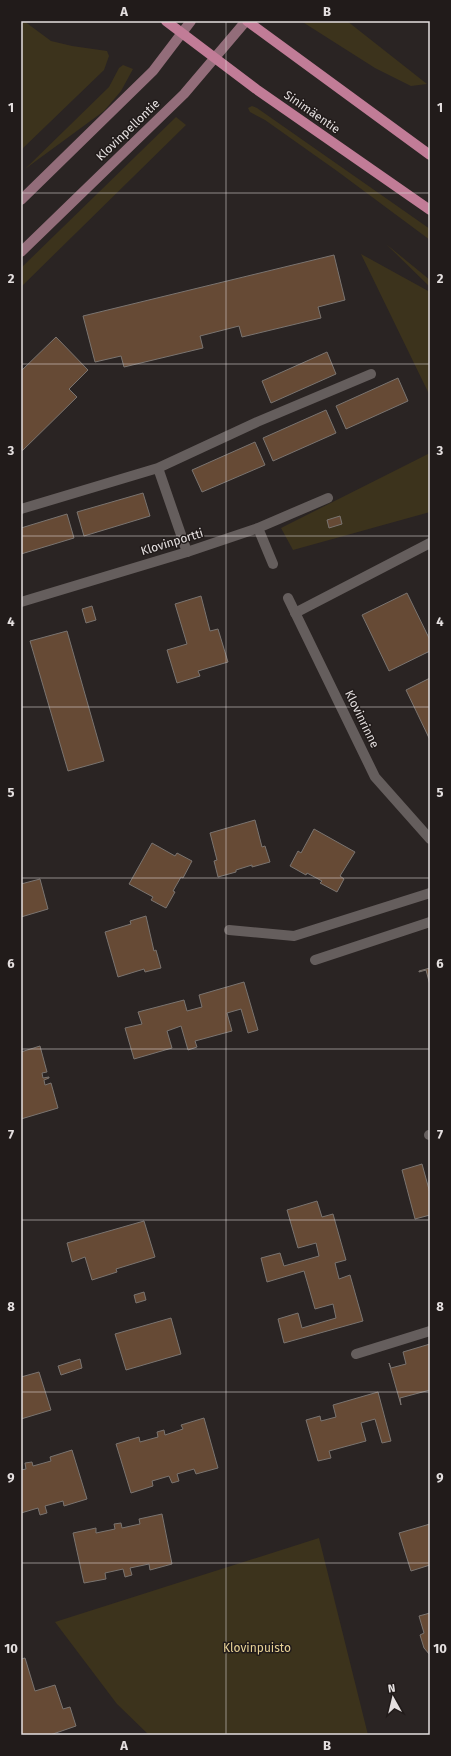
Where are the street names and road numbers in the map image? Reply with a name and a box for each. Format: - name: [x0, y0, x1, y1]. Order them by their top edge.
- street label: Sinimäentie: [281, 88, 343, 136]
- street label: Klovinpellontie: [93, 96, 163, 164]
- street label: Klovinportti: [139, 526, 205, 558]
- street label: Klovinrinne: [342, 688, 382, 750]

